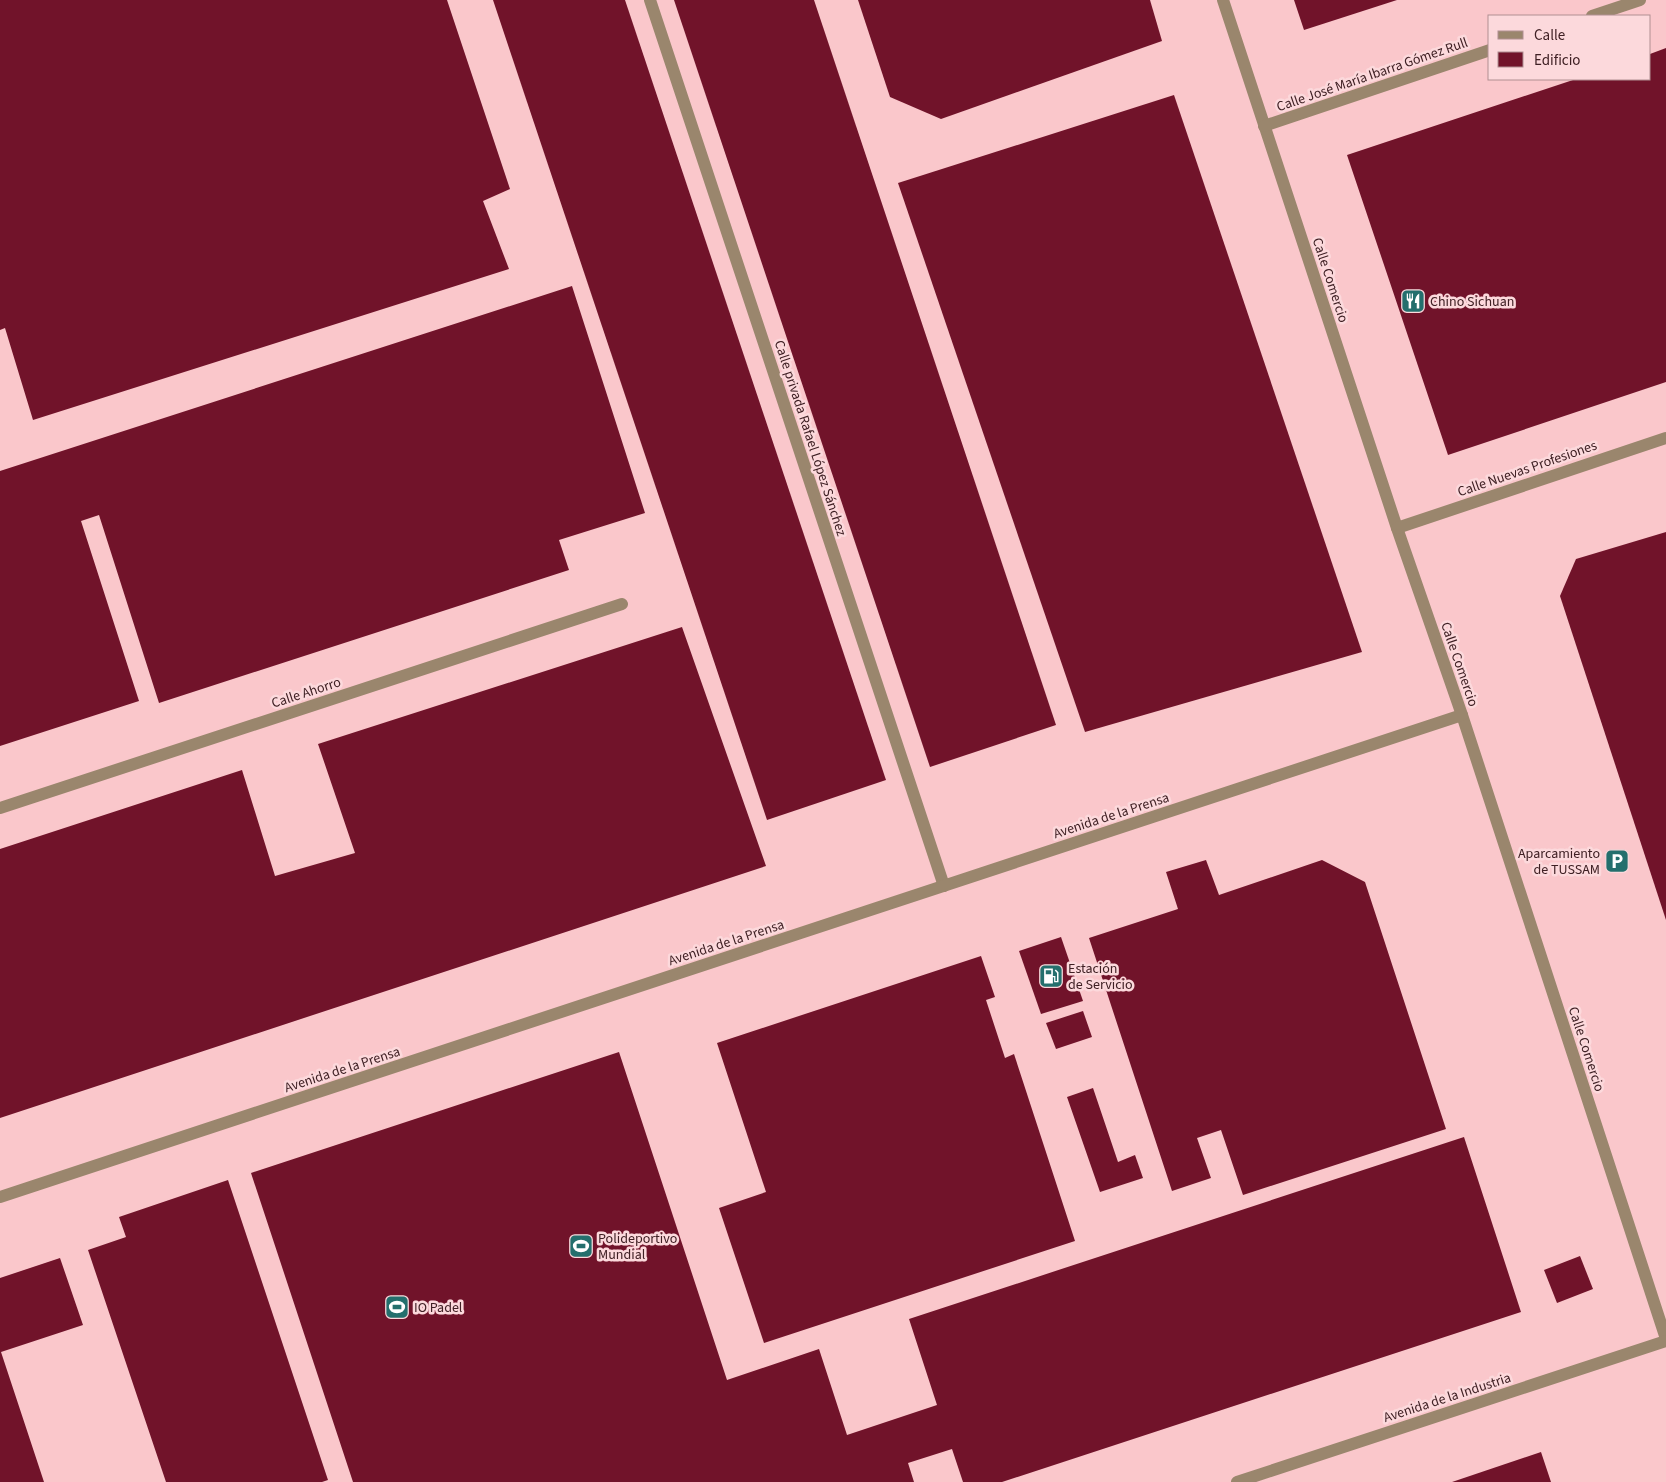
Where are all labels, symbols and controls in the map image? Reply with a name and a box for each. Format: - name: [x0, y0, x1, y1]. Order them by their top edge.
- legend: [1488, 15, 1651, 80]
- text: Calle: [1534, 25, 1565, 46]
- street label: Calle José María Ibarra Gómez Rull: [1274, 33, 1471, 117]
- text: Edificio: [1534, 50, 1581, 71]
- street label: Calle Comercio: [1307, 235, 1353, 325]
- restaurant icon: Chino Sichuan: [1400, 288, 1426, 314]
- place label: Chino Sichuan: [1430, 292, 1514, 312]
- street label: Calle privada Rafael López Sánchez: [769, 338, 851, 539]
- street label: Calle Nuevas Profesiones: [1455, 436, 1600, 502]
- street label: Calle Comercio: [1435, 619, 1483, 709]
- street label: Calle Ahorro: [269, 672, 344, 714]
- street label: Avenida de la Prensa: [1051, 788, 1172, 844]
- place label: Aparcamiento de TUSSAM: [1518, 844, 1600, 880]
- parking icon: Aparcamiento de TUSSAM: [1604, 848, 1630, 874]
- street label: Avenida de la Prensa: [666, 915, 787, 971]
- place label: Estación de Servicio: [1068, 959, 1133, 995]
- fuel station icon: Estación de Servicio: [1038, 963, 1064, 989]
- street label: Calle Comercio: [1563, 1004, 1609, 1094]
- street label: Avenida de la Prensa: [282, 1042, 403, 1098]
- place label: Polideportivo Mundial: [598, 1229, 677, 1265]
- sports icon: Polideportivo Mundial: [568, 1233, 594, 1259]
- sports icon: IO Padel: [384, 1294, 410, 1320]
- place label: IO Padel: [414, 1298, 463, 1318]
- street label: Avenida de la Industria: [1381, 1368, 1514, 1428]

